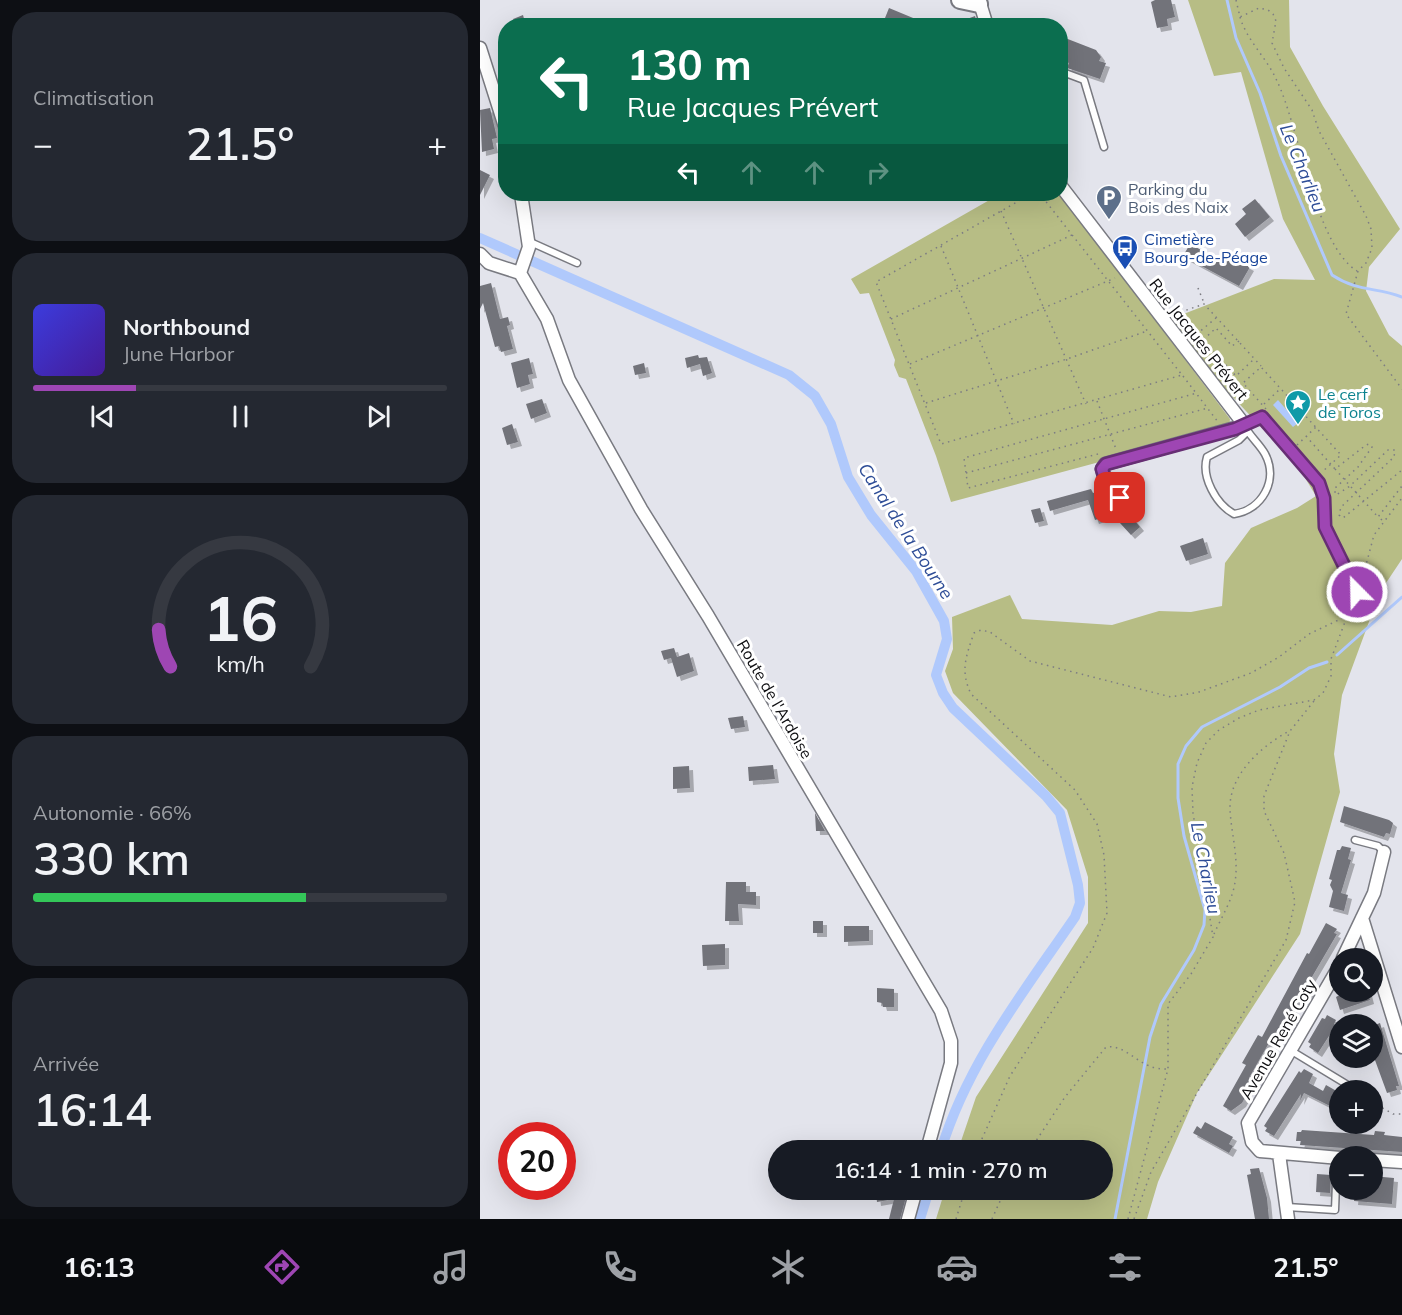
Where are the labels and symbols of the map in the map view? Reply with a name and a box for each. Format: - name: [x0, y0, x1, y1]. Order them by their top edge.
- water label: Le Charlieu: [1275, 121, 1331, 215]
- place label: Parking du Bois des Naix: [1128, 179, 1229, 217]
- parking icon: Parking du Bois des Naix: [1094, 183, 1124, 221]
- place label: Cimetière Bourg-de-Péage: [1144, 229, 1268, 267]
- bus stop icon: Cimetière Bourg-de-Péage: [1110, 233, 1140, 271]
- street label: Rue Jacques Prévert: [1145, 274, 1253, 404]
- place label: Le cerf de Toros: [1318, 384, 1381, 422]
- place icon: Le cerf de Toros: [1283, 388, 1313, 426]
- water label: Canal de la Bourne: [853, 458, 959, 604]
- pin: [1094, 472, 1145, 523]
- position arrow: [1325, 560, 1389, 624]
- street label: Route de l'Ardoise: [733, 636, 817, 762]
- water label: Le Charlieu: [1186, 820, 1226, 916]
- street label: Avenue René Coty: [1235, 975, 1321, 1103]
- speed limit sign: 20: [498, 1122, 576, 1200]

